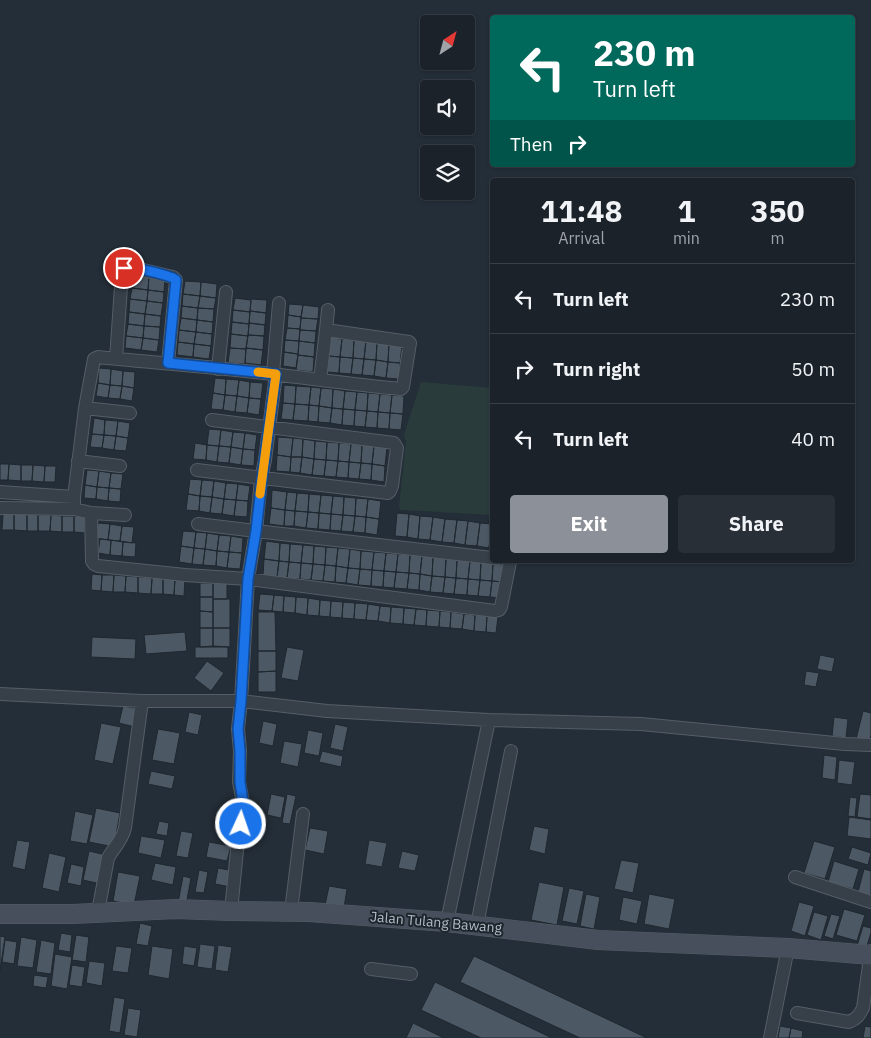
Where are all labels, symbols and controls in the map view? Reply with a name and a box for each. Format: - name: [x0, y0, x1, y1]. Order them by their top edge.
- north arrow: [420, 15, 475, 70]
- map controls: [420, 15, 475, 200]
- text: 230 m: [593, 30, 696, 76]
- icon: left: [510, 35, 575, 100]
- text: Turn left: [593, 74, 676, 103]
- button: sound: [420, 80, 475, 135]
- icon: right: [563, 130, 591, 158]
- text: Then: [510, 132, 553, 156]
- button: layers: [420, 145, 475, 200]
- text: 11:48: [541, 191, 622, 230]
- text: 1: [677, 191, 695, 230]
- text: 350: [750, 191, 804, 230]
- text: Arrival: [558, 228, 605, 248]
- text: min: [673, 228, 700, 248]
- text: m: [770, 228, 784, 248]
- pin: [103, 247, 145, 289]
- icon: arrive: [110, 254, 138, 282]
- icon: left: [510, 285, 538, 313]
- text: Turn left: [553, 287, 629, 311]
- text: 230 m: [780, 287, 835, 311]
- icon: right: [510, 355, 538, 383]
- text: Turn right: [553, 357, 640, 381]
- text: 50 m: [791, 357, 835, 381]
- icon: left: [510, 425, 538, 453]
- text: Turn left: [553, 427, 629, 451]
- text: 40 m: [791, 427, 835, 451]
- button: Exit: [510, 495, 668, 553]
- button: Share: [678, 495, 835, 553]
- position arrow: [214, 797, 266, 849]
- street label: Jalan Tulang Bawang: [369, 907, 503, 937]

